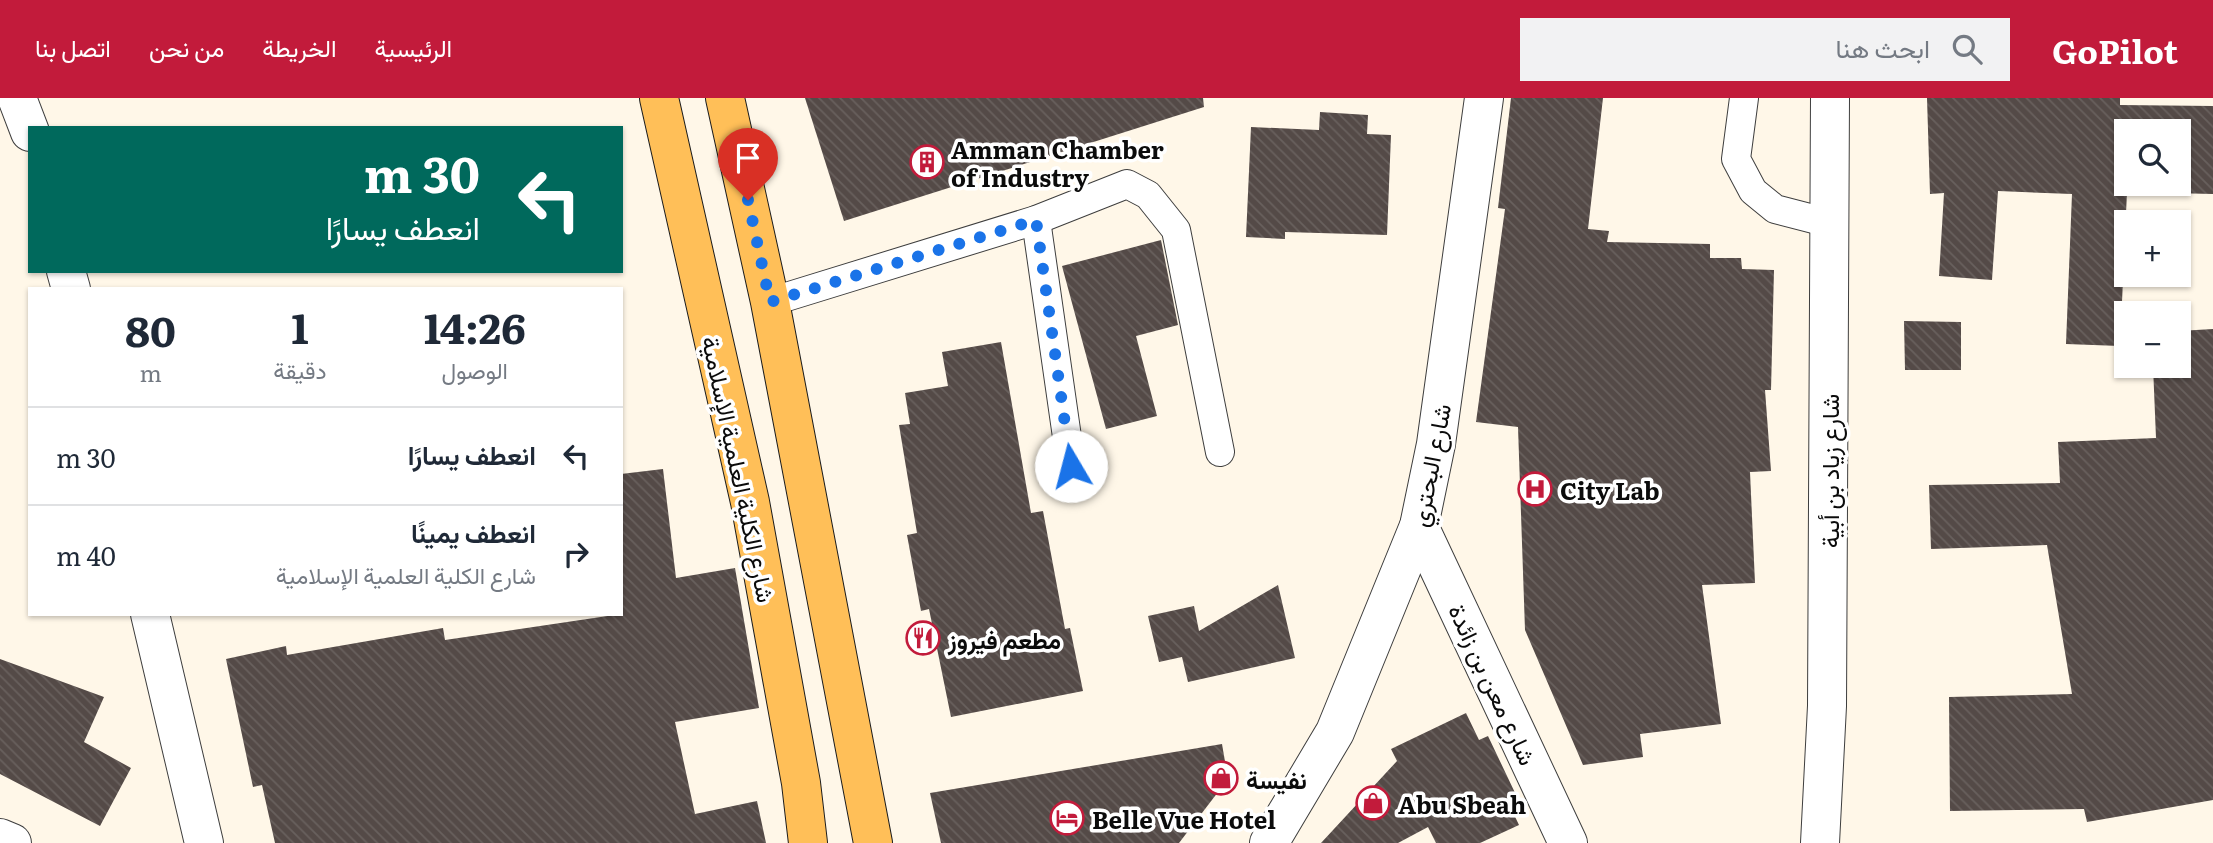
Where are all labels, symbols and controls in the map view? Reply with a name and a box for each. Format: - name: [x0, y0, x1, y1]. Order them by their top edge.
- search box: [1520, 18, 2010, 81]
- text: GoPilot: [2052, 25, 2178, 74]
- text: ابحث هنا: [1836, 27, 1930, 66]
- text: اتصل بنا: [35, 29, 111, 64]
- text: من نحن: [149, 29, 224, 64]
- text: الخريطة: [262, 29, 337, 64]
- text: الرئيسية: [375, 29, 452, 64]
- icon: search: [1948, 30, 1986, 68]
- map controls: [2114, 119, 2191, 378]
- button: search: [2114, 119, 2191, 196]
- pin: [718, 128, 778, 200]
- place label: Amman Chamber of Industry: [951, 131, 1164, 194]
- text: 30 m: [364, 135, 480, 208]
- icon: arrive: [729, 139, 767, 177]
- building icon: Amman Chamber of Industry: [908, 143, 946, 181]
- icon: left: [504, 154, 595, 245]
- text: انعطف يسارًا: [326, 202, 480, 250]
- button: +: [2114, 210, 2191, 287]
- text: 1: [291, 295, 309, 357]
- text: 14:26: [424, 295, 526, 357]
- text: 80: [125, 298, 176, 360]
- button: −: [2114, 301, 2191, 378]
- street label: شارع الكلية العلمية الإسلامية: [694, 333, 785, 606]
- text: دقيقة: [273, 352, 327, 386]
- text: الوصول: [442, 352, 508, 386]
- text: m: [140, 355, 162, 389]
- street label: شارع زياد بن أبية: [1811, 394, 1847, 548]
- street label: شارع البحتري: [1400, 400, 1462, 530]
- position arrow: [1034, 429, 1108, 503]
- text: انعطف يسارًا: [408, 434, 536, 473]
- text: 30 m: [56, 437, 116, 476]
- icon: left: [557, 437, 595, 475]
- hospital icon: City Lab: [1516, 470, 1554, 508]
- place label: City Lab: [1560, 472, 1659, 507]
- text: انعطف يمينًا: [411, 512, 536, 551]
- text: 40 m: [56, 535, 116, 574]
- icon: right: [557, 535, 595, 573]
- text: شارع الكلية العلمية الإسلامية: [276, 557, 536, 591]
- street label: شارع معن بن زائدة: [1440, 598, 1547, 771]
- restaurant icon: مطعم فيروز: [904, 619, 942, 657]
- place label: مطعم فيروز: [947, 621, 1061, 657]
- shop icon: نفيسة: [1202, 759, 1240, 797]
- place label: نفيسة: [1246, 761, 1307, 796]
- shop icon: Abu Sbeah: [1354, 784, 1392, 822]
- place label: Abu Sbeah: [1398, 786, 1526, 821]
- hotel icon: Belle Vue Hotel: [1048, 799, 1086, 837]
- place label: Belle Vue Hotel: [1092, 801, 1276, 836]

